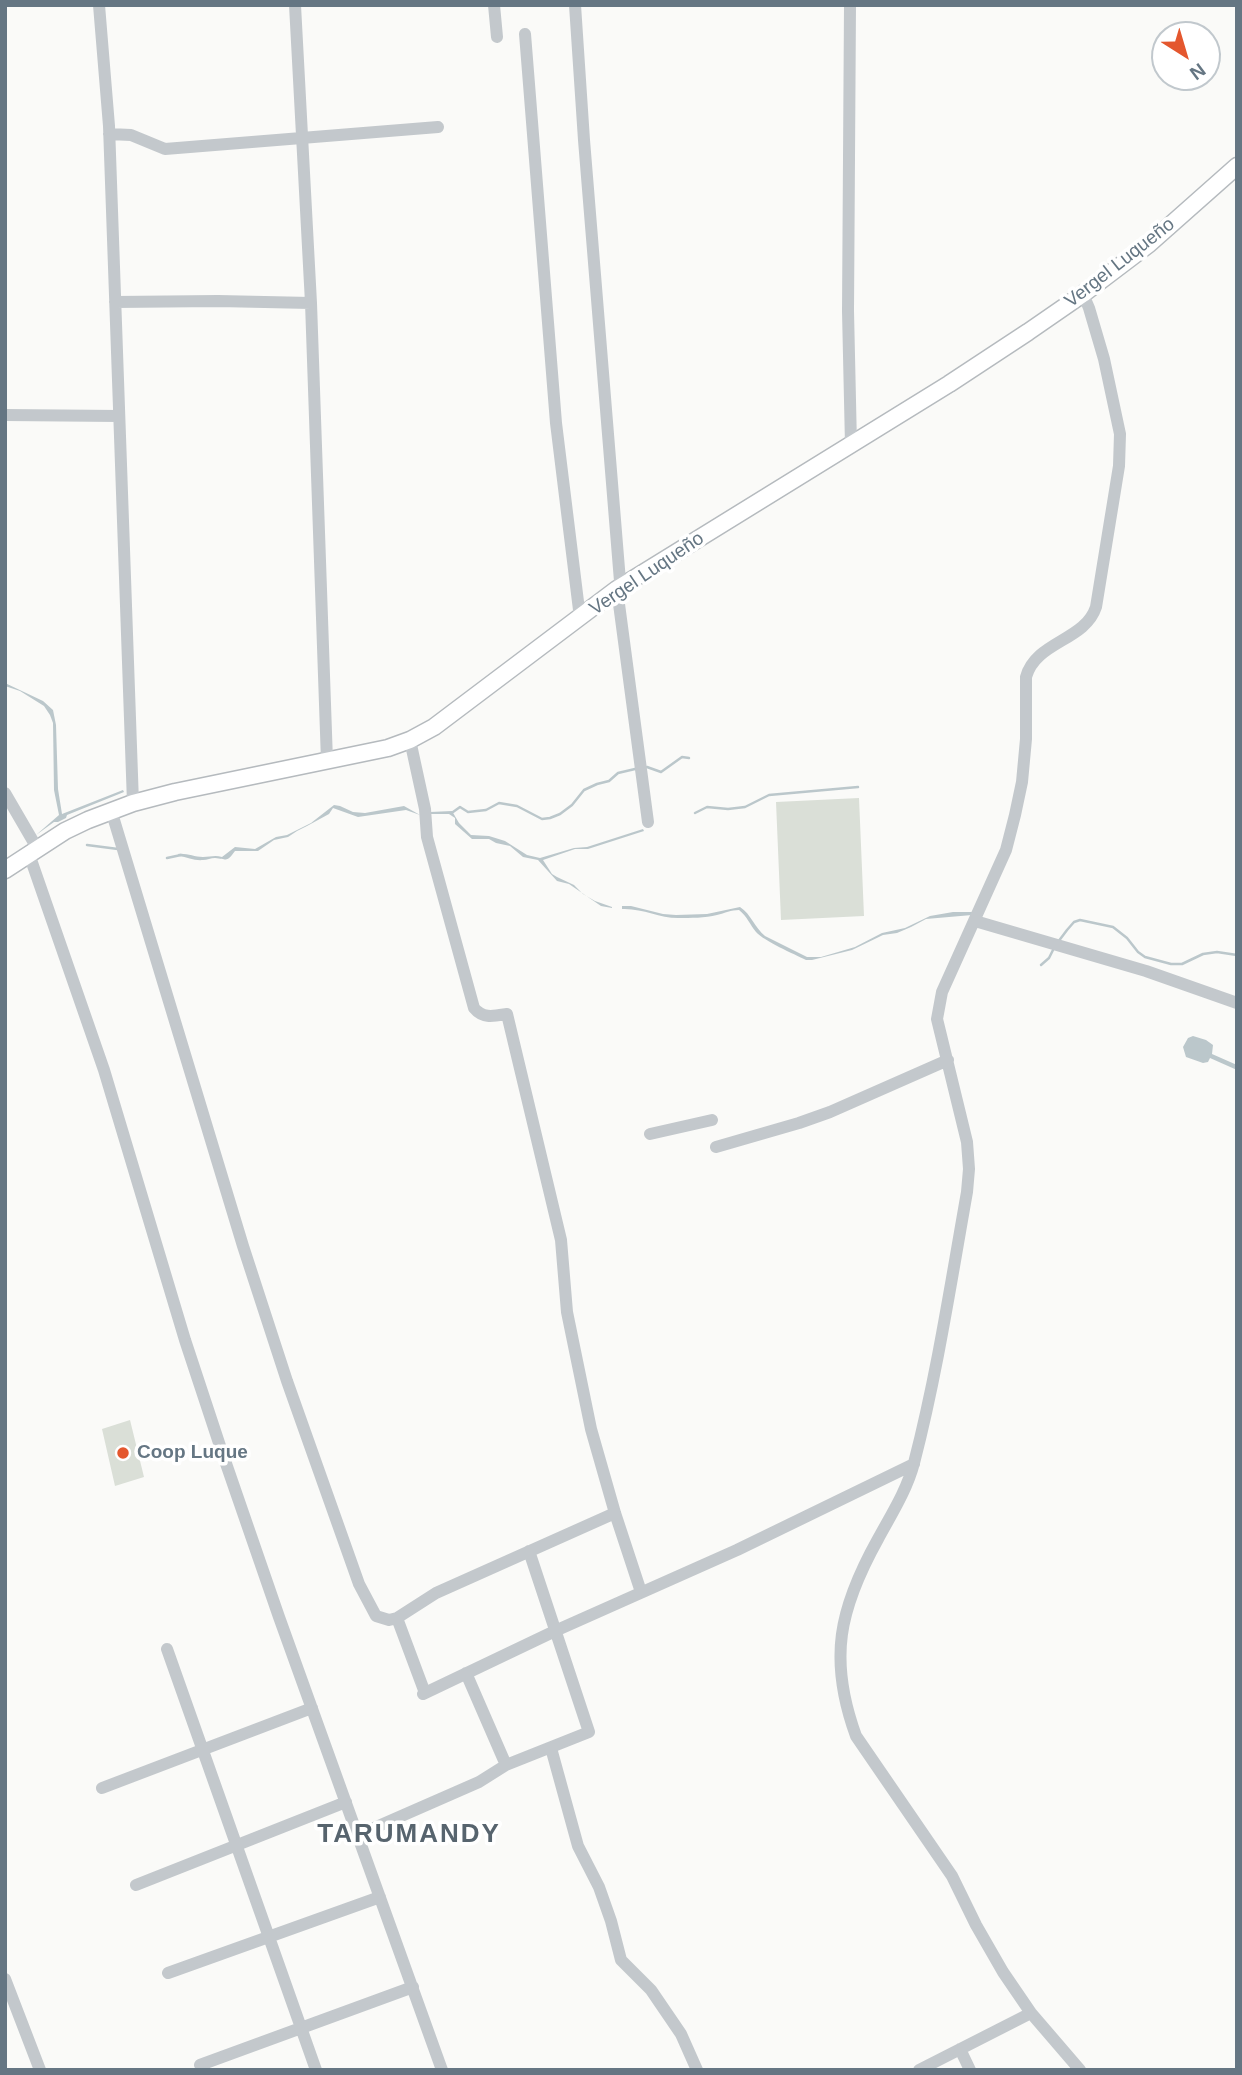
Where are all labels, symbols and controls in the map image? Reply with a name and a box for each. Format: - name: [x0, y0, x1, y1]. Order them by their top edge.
- north arrow: [1151, 21, 1221, 91]
- text: N: [1186, 59, 1210, 84]
- street label: Vergel Luqueño: [1061, 213, 1179, 313]
- street label: Vergel Luqueño: [585, 527, 709, 621]
- place label: Coop Luque: [137, 1442, 248, 1464]
- marker: Coop Luque: [115, 1445, 131, 1461]
- district label: TARUMANDY: [318, 1819, 500, 1851]

